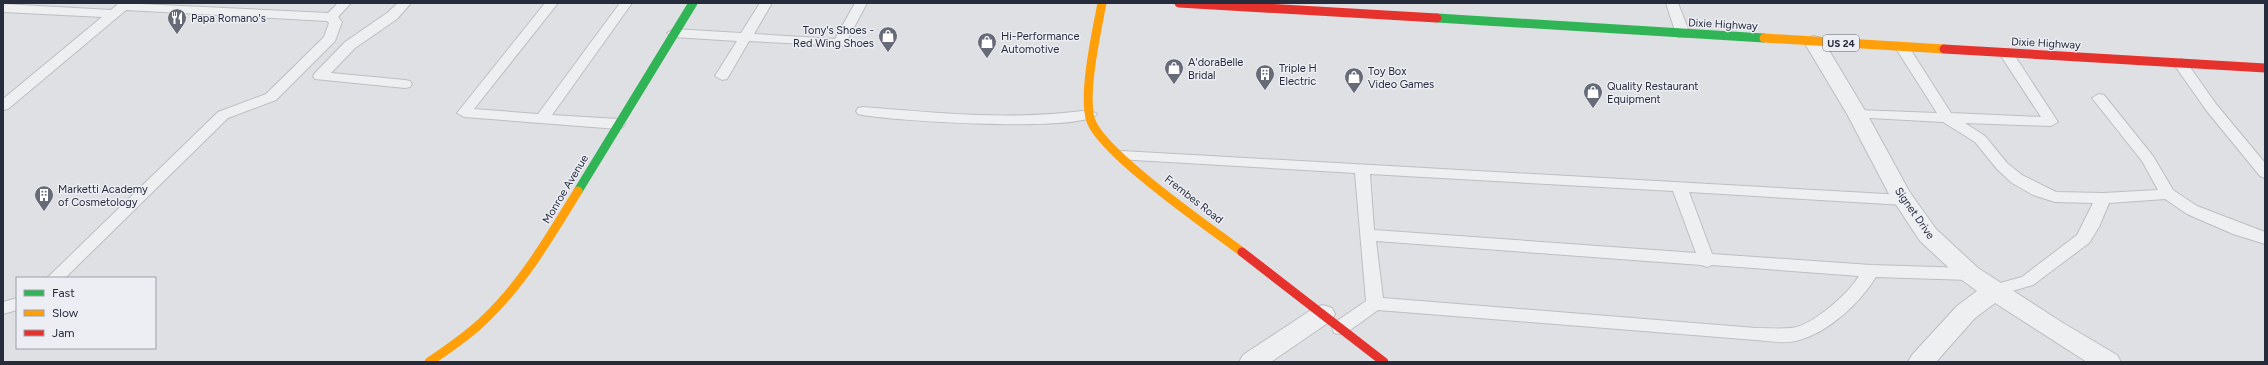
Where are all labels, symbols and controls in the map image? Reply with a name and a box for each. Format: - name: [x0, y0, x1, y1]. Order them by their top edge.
- restaurant icon: Papa Romano's: [166, 7, 188, 35]
- place label: Papa Romano's: [191, 12, 266, 25]
- street label: Dixie Highway: [1688, 16, 1758, 33]
- place label: Tony's Shoes - Red Wing Shoes: [793, 24, 874, 50]
- shop icon: Tony's Shoes - Red Wing Shoes: [877, 25, 899, 53]
- place label: Hi-Performance Automotive: [1001, 30, 1080, 56]
- shop icon: Hi-Performance Automotive: [976, 31, 998, 59]
- road number: US 24: [1823, 35, 1859, 51]
- street label: Dixie Highway: [2011, 35, 2081, 52]
- place label: A'doraBelle Bridal: [1188, 56, 1243, 82]
- shop icon: A'doraBelle Bridal: [1163, 57, 1185, 85]
- place label: Triple H Electric: [1279, 62, 1317, 88]
- building icon: Triple H Electric: [1254, 63, 1276, 91]
- place label: Toy Box Video Games: [1368, 65, 1434, 91]
- shop icon: Toy Box Video Games: [1343, 66, 1365, 94]
- place label: Quality Restaurant Equipment: [1607, 80, 1698, 106]
- shop icon: Quality Restaurant Equipment: [1582, 81, 1604, 109]
- street label: Monroe Avenue: [540, 153, 591, 226]
- street label: Frembes Road: [1162, 173, 1226, 226]
- place label: Marketti Academy of Cosmetology: [58, 183, 148, 209]
- building icon: Marketti Academy of Cosmetology: [33, 184, 55, 212]
- street label: Signet Drive: [1892, 185, 1937, 242]
- legend: [16, 277, 156, 349]
- text: Fast: [52, 286, 75, 300]
- text: Slow: [52, 306, 79, 320]
- text: Jam: [52, 326, 75, 340]

